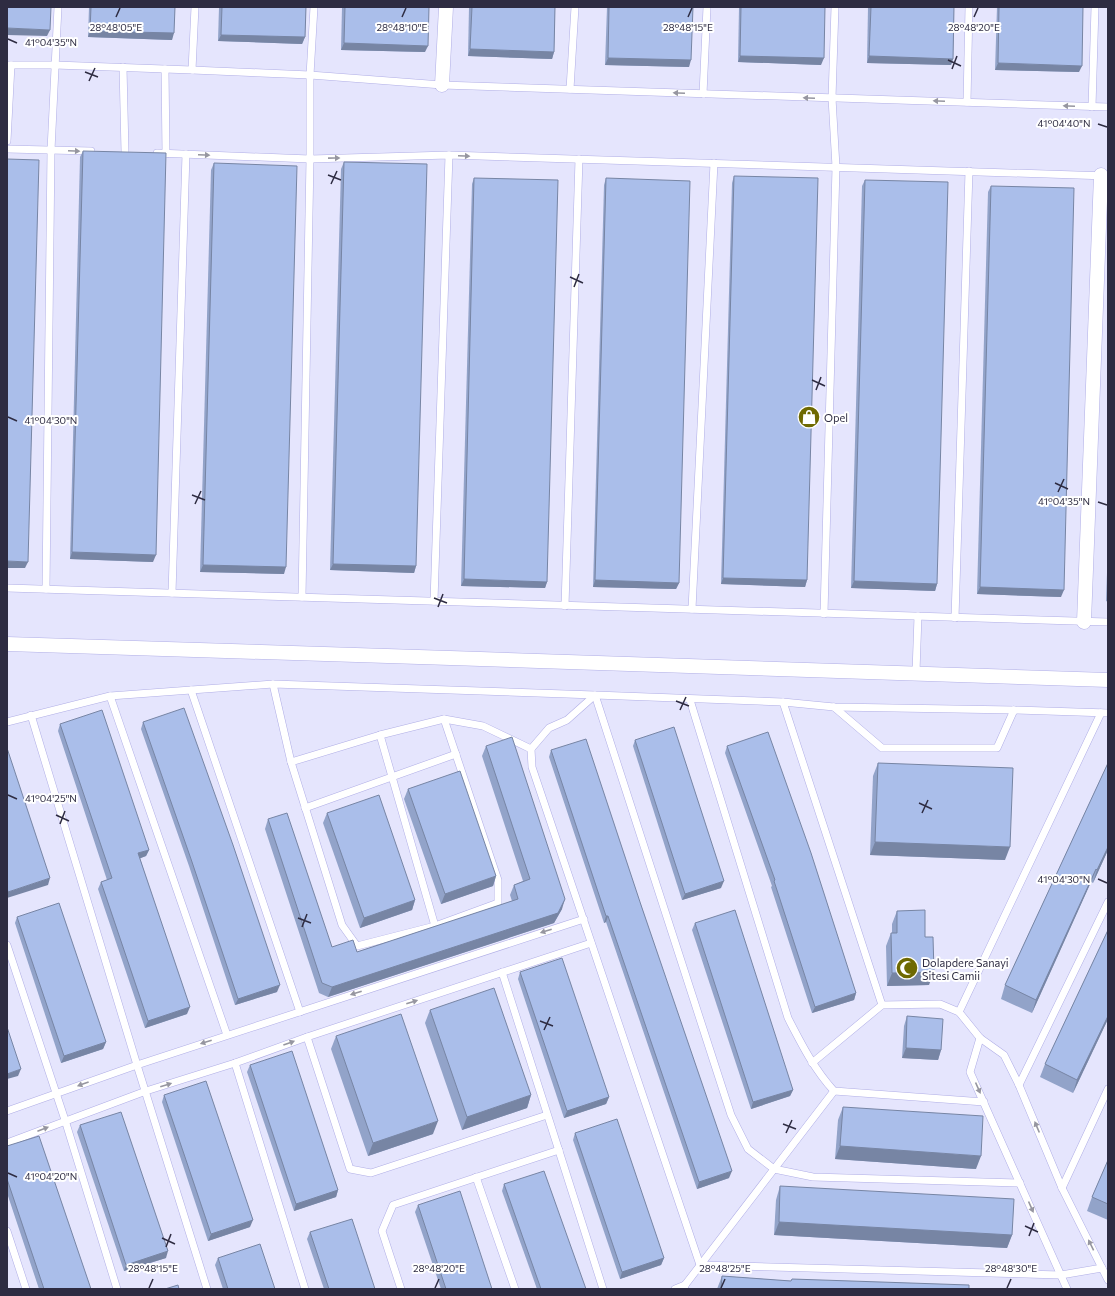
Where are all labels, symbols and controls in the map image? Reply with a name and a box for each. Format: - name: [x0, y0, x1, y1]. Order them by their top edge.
- text: 28°48'05"E: [90, 21, 142, 33]
- text: 28°48'10"E: [377, 21, 427, 33]
- text: 28°48'15"E: [663, 21, 713, 33]
- text: 28°48'20"E: [948, 21, 1000, 33]
- text: 41°04'35"N: [25, 36, 77, 48]
- one-way arrow: [672, 90, 685, 96]
- one-way arrow: [803, 94, 815, 101]
- one-way arrow: [933, 98, 945, 105]
- one-way arrow: [1062, 103, 1075, 109]
- text: 41°04'40"N: [1037, 117, 1091, 129]
- one-way arrow: [68, 147, 80, 154]
- one-way arrow: [198, 152, 211, 158]
- one-way arrow: [458, 153, 471, 159]
- one-way arrow: [328, 155, 341, 161]
- shop icon: Opel: [796, 404, 822, 430]
- place label: Opel: [824, 411, 848, 424]
- text: 41°04'30"N: [25, 414, 77, 426]
- text: 41°04'35"N: [1038, 495, 1090, 507]
- text: 41°04'25"N: [25, 792, 77, 804]
- text: 41°04'30"N: [1038, 873, 1090, 885]
- one-way arrow: [540, 929, 552, 935]
- mosque icon: Dolapdere Sanayi Sitesi Camii: [894, 955, 920, 981]
- place label: Dolapdere Sanayi Sitesi Camii: [922, 956, 1009, 982]
- one-way arrow: [350, 991, 362, 997]
- one-way arrow: [406, 998, 418, 1004]
- one-way arrow: [200, 1039, 212, 1045]
- one-way arrow: [283, 1040, 295, 1046]
- one-way arrow: [77, 1082, 89, 1088]
- one-way arrow: [160, 1082, 172, 1088]
- one-way arrow: [975, 1083, 981, 1094]
- one-way arrow: [1033, 1120, 1039, 1132]
- one-way arrow: [38, 1125, 50, 1131]
- text: 41°04'20"N: [25, 1170, 77, 1182]
- one-way arrow: [1028, 1201, 1034, 1213]
- one-way arrow: [1087, 1239, 1094, 1251]
- text: 28°48'15"E: [128, 1262, 178, 1274]
- text: 28°48'20"E: [413, 1262, 465, 1274]
- text: 28°48'25"E: [699, 1262, 751, 1274]
- text: 28°48'30"E: [985, 1262, 1037, 1274]

